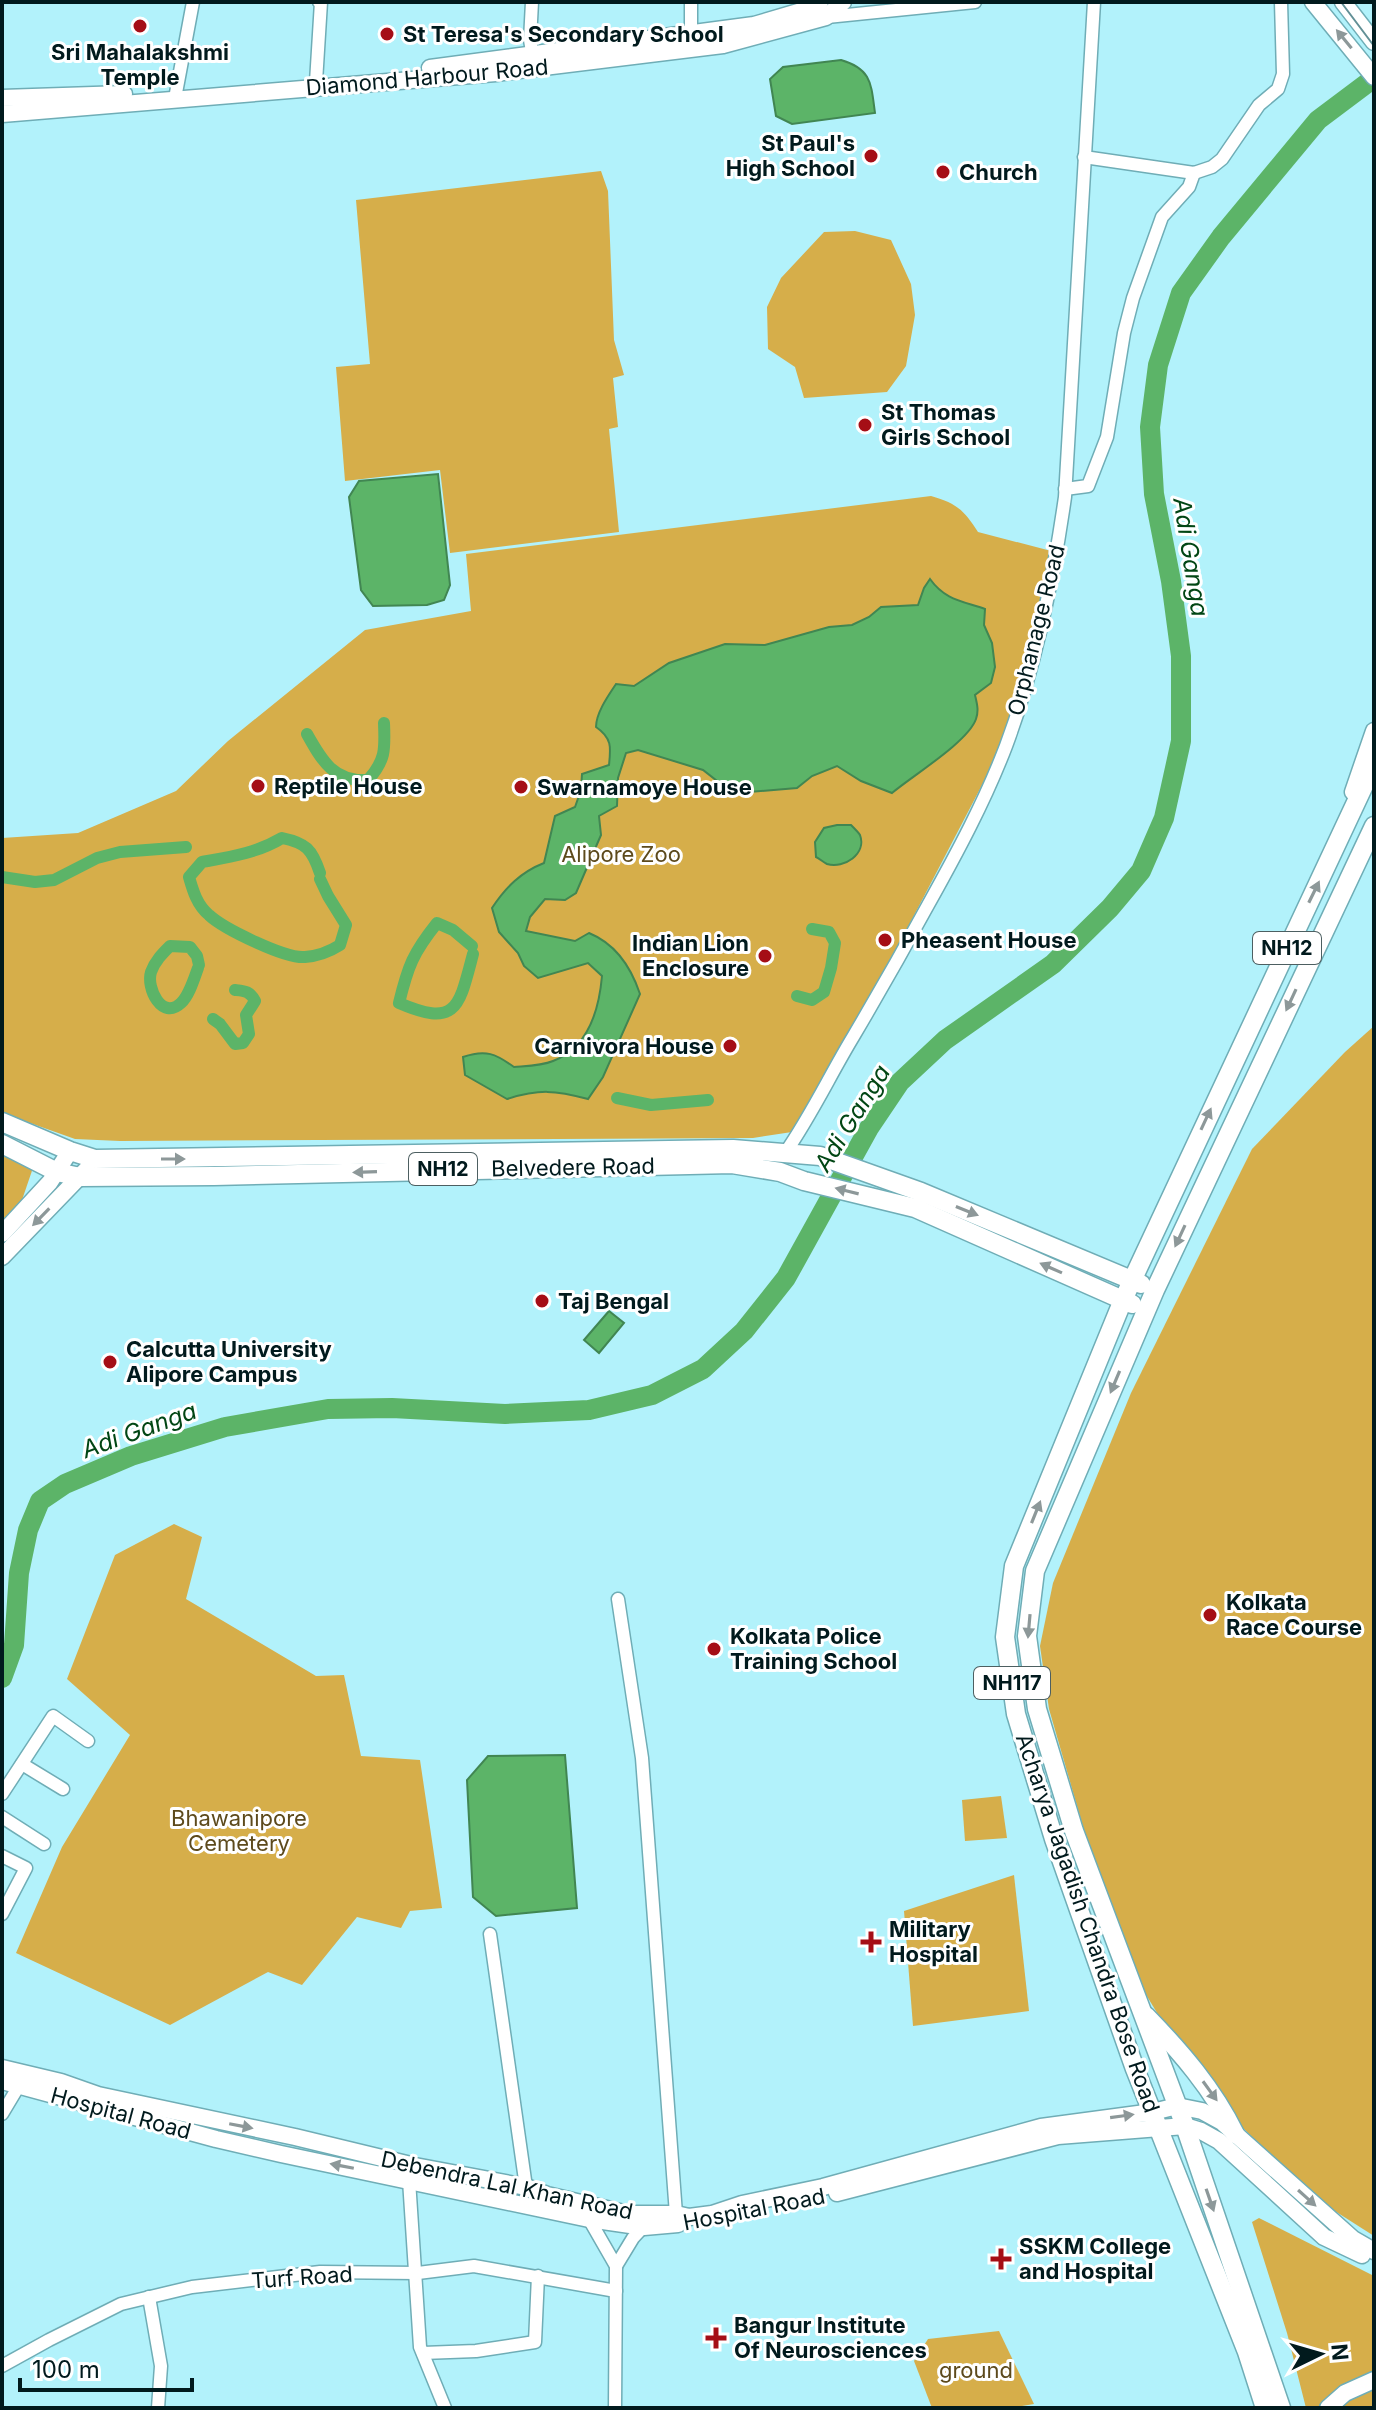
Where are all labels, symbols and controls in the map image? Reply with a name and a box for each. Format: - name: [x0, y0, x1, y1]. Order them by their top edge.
- marker: Sri Mahalakshmi Temple: [131, 17, 149, 35]
- place label: St Teresa's Secondary School: [403, 21, 724, 47]
- marker: St Teresa's Secondary School: [378, 25, 396, 43]
- one-way arrow: [1336, 30, 1353, 50]
- place label: Sri Mahalakshmi Temple: [51, 39, 229, 90]
- street label: Diamond Harbour Road: [305, 53, 549, 101]
- place label: St Paul's High School: [726, 130, 855, 181]
- marker: St Paul's High School: [862, 147, 880, 165]
- place label: Church: [959, 159, 1038, 185]
- marker: Church: [934, 163, 952, 181]
- place label: St Thomas Girls School: [881, 399, 1010, 450]
- marker: St Thomas Girls School: [856, 416, 874, 434]
- water label: Adi Ganga: [1167, 494, 1215, 619]
- street label: Orphanage Road: [1002, 542, 1070, 718]
- place label: Reptile House: [274, 773, 423, 799]
- place label: Swarnamoye House: [537, 774, 752, 800]
- marker: Reptile House: [249, 777, 267, 795]
- marker: Swarnamoye House: [512, 778, 530, 796]
- park label: Alipore Zoo: [561, 841, 681, 867]
- one-way arrow: [1307, 880, 1321, 903]
- place label: Pheasent House: [901, 927, 1076, 953]
- place label: Indian Lion Enclosure: [632, 930, 749, 981]
- marker: Pheasent House: [876, 931, 894, 949]
- road number: NH12: [1253, 932, 1321, 964]
- marker: Indian Lion Enclosure: [756, 947, 774, 965]
- one-way arrow: [1284, 988, 1298, 1012]
- place label: Carnivora House: [534, 1033, 714, 1059]
- marker: Carnivora House: [721, 1037, 739, 1055]
- water label: Adi Ganga: [807, 1059, 896, 1177]
- one-way arrow: [1200, 1108, 1213, 1131]
- one-way arrow: [161, 1153, 186, 1165]
- road number: NH12: [409, 1153, 477, 1185]
- street label: Belvedere Road: [491, 1153, 655, 1181]
- one-way arrow: [352, 1166, 377, 1179]
- one-way arrow: [834, 1185, 859, 1197]
- one-way arrow: [955, 1205, 979, 1218]
- one-way arrow: [32, 1207, 51, 1226]
- one-way arrow: [1173, 1225, 1187, 1248]
- one-way arrow: [1040, 1262, 1063, 1275]
- place label: Taj Bengal: [558, 1288, 669, 1314]
- marker: Taj Bengal: [533, 1292, 551, 1310]
- place label: Calcutta University Alipore Campus: [126, 1336, 332, 1387]
- marker: Calcutta University Alipore Campus: [101, 1353, 119, 1371]
- one-way arrow: [1109, 1371, 1122, 1394]
- water label: Adi Ganga: [77, 1396, 200, 1465]
- one-way arrow: [1029, 1500, 1042, 1524]
- place label: Kolkata Race Course: [1226, 1589, 1362, 1640]
- marker: Kolkata Race Course: [1201, 1606, 1219, 1624]
- one-way arrow: [1022, 1614, 1035, 1639]
- place label: Kolkata Police Training School: [730, 1623, 897, 1674]
- marker: Kolkata Police Training School: [705, 1640, 723, 1658]
- road number: NH117: [974, 1667, 1050, 1699]
- street label: Acharya Jagadish Chandra Bose Road: [1011, 1730, 1165, 2116]
- park label: Bhawanipore Cemetery: [171, 1805, 307, 1856]
- place label: Military Hospital: [889, 1916, 978, 1967]
- marker: Military Hospital: [860, 1931, 882, 1953]
- one-way arrow: [1202, 2081, 1218, 2102]
- street label: Hospital Road: [48, 2082, 194, 2144]
- one-way arrow: [1110, 2109, 1135, 2122]
- one-way arrow: [229, 2120, 254, 2133]
- street label: Debendra Lal Khan Road: [379, 2146, 635, 2224]
- one-way arrow: [329, 2160, 354, 2172]
- street label: Hospital Road: [681, 2182, 827, 2236]
- one-way arrow: [1205, 2188, 1217, 2212]
- one-way arrow: [1297, 2188, 1316, 2206]
- place label: SSKM College and Hospital: [1019, 2233, 1171, 2284]
- marker: SSKM College and Hospital: [990, 2248, 1012, 2270]
- street label: Turf Road: [250, 2260, 354, 2294]
- place label: Bangur Institute Of Neurosciences: [734, 2312, 927, 2363]
- north arrow: [1280, 2314, 1360, 2394]
- marker: Bangur Institute Of Neurosciences: [705, 2327, 727, 2349]
- scale bar: [20, 2342, 192, 2392]
- text: N: [1326, 2343, 1354, 2362]
- text: 100 m: [32, 2355, 100, 2384]
- park label: ground: [939, 2357, 1013, 2383]

